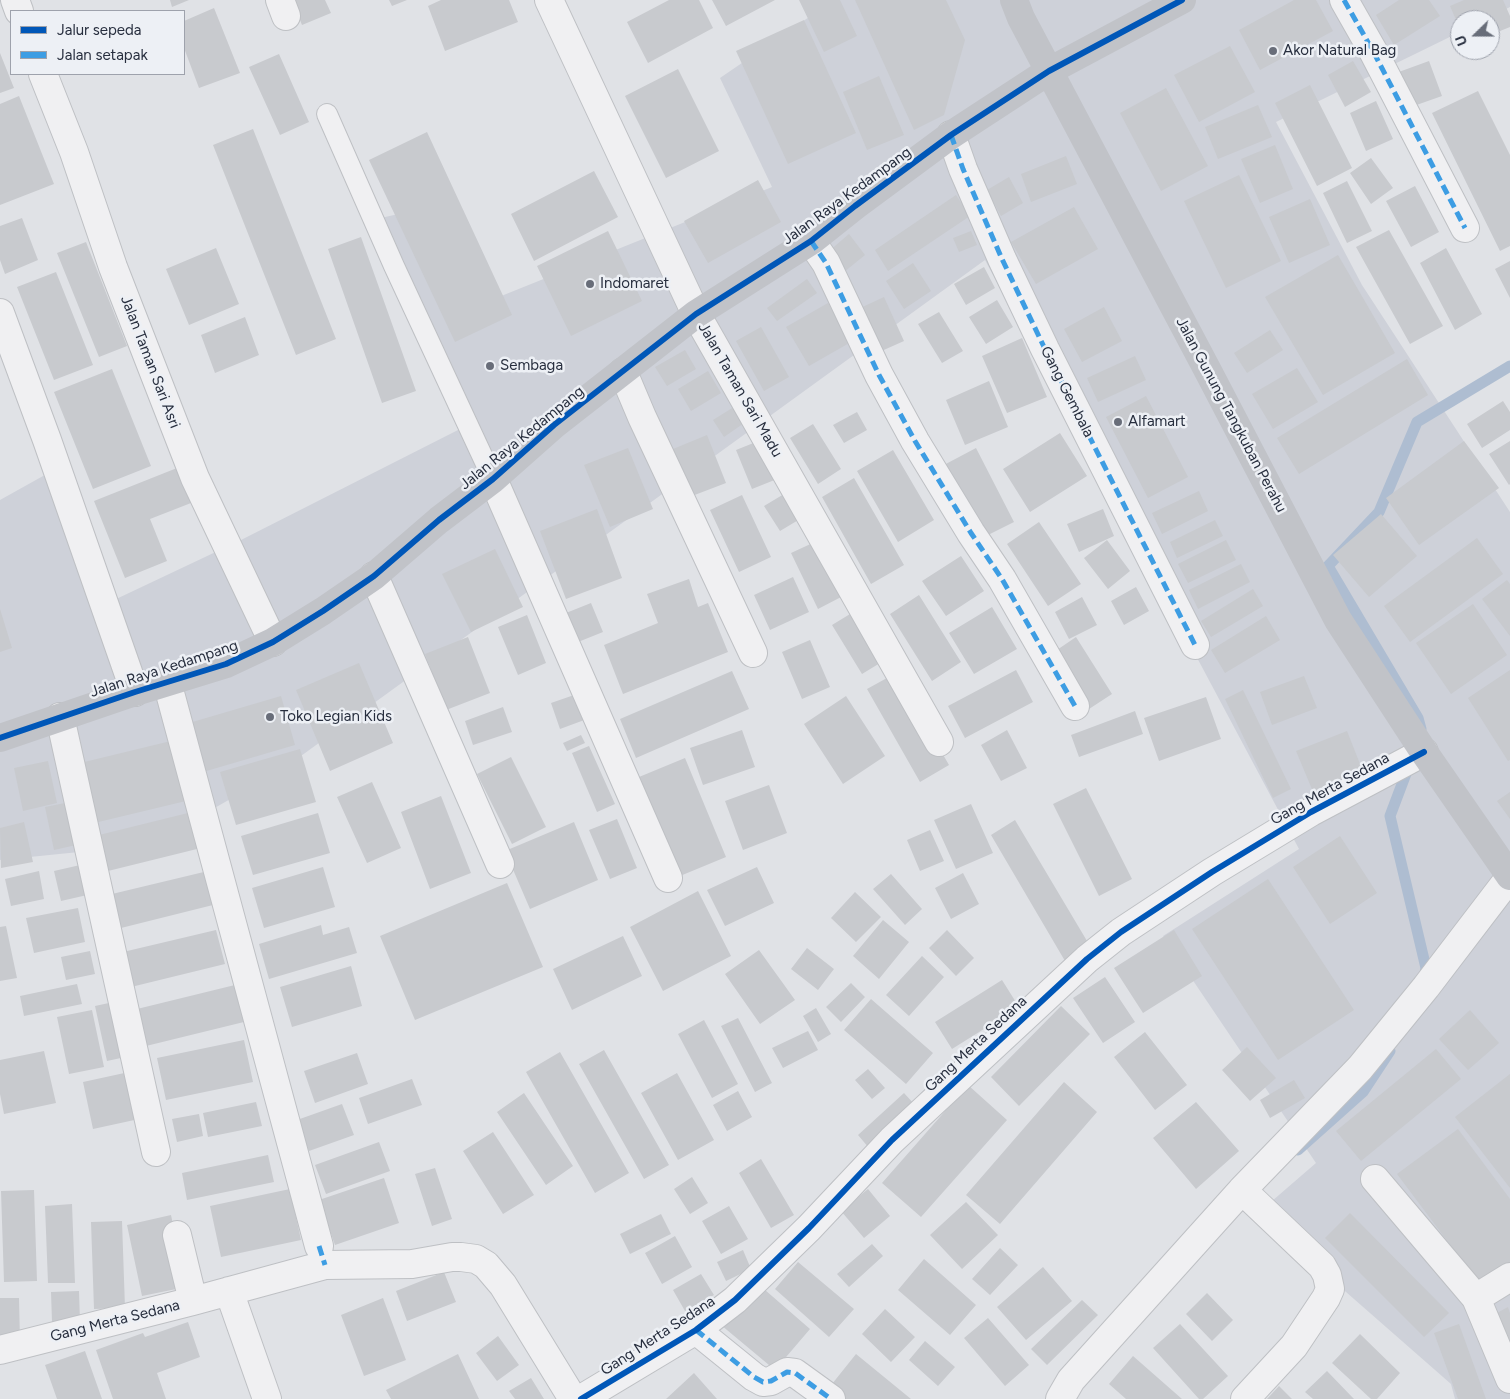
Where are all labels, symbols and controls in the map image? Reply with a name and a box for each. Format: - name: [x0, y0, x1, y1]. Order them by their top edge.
- legend: [10, 10, 185, 75]
- north arrow: [1450, 10, 1500, 60]
- text: Jalur sepeda: [57, 21, 142, 39]
- text: U: [1452, 33, 1471, 48]
- place label: Akor Natural Bag: [1283, 42, 1396, 60]
- marker: Akor Natural Bag: [1267, 45, 1279, 57]
- text: Jalan setapak: [57, 46, 148, 64]
- street label: Jalan Raya Kedampang: [779, 143, 915, 249]
- place label: Indomaret: [600, 275, 669, 293]
- marker: Indomaret: [584, 278, 596, 290]
- street label: Jalan Taman Sari Asri: [116, 293, 184, 431]
- street label: Jalan Gunung Tangkuban Perahu: [1172, 314, 1290, 516]
- street label: Jalan Taman Sari Madu: [694, 319, 786, 461]
- street label: Gang Gembala: [1036, 344, 1098, 440]
- place label: Sembaga: [500, 357, 563, 375]
- marker: Sembaga: [484, 360, 496, 372]
- street label: Jalan Raya Kedampang: [456, 382, 588, 494]
- place label: Alfamart: [1128, 413, 1186, 431]
- marker: Alfamart: [1112, 416, 1124, 428]
- street label: Jalan Raya Kedampang: [88, 637, 240, 701]
- place label: Toko Legian Kids: [280, 708, 392, 726]
- marker: Toko Legian Kids: [264, 711, 276, 723]
- street label: Gang Merta Sedana: [1268, 749, 1392, 829]
- street label: Gang Merta Sedana: [921, 992, 1031, 1096]
- street label: Gang Merta Sedana: [597, 1292, 719, 1380]
- street label: Gang Merta Sedana: [48, 1296, 182, 1346]

